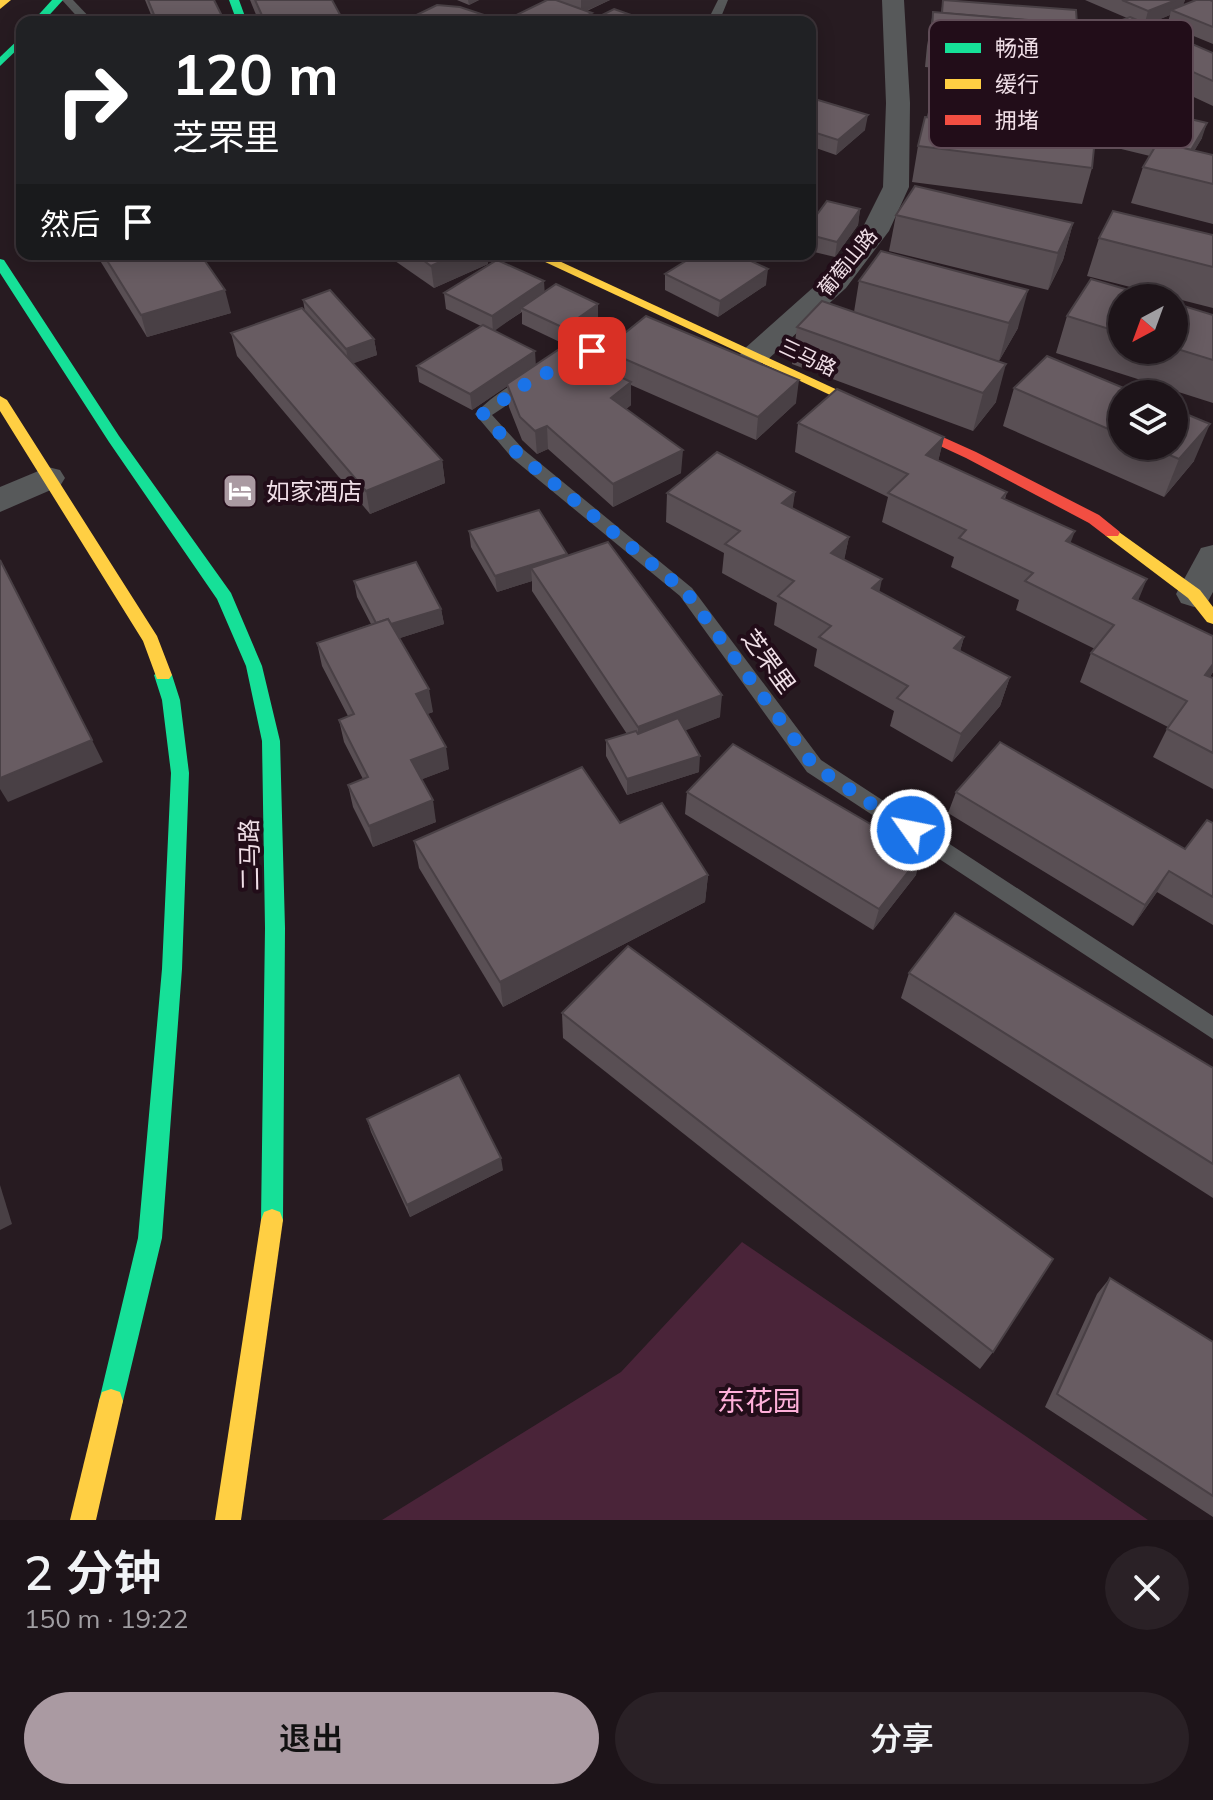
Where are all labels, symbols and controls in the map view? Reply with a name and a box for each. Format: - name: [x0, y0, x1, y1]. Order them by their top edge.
- legend: [929, 20, 1193, 148]
- text: 畅通: [995, 34, 1039, 62]
- text: 120 m: [172, 39, 339, 109]
- icon: right: [40, 48, 144, 152]
- text: 缓行: [995, 70, 1039, 98]
- text: 拥堵: [995, 106, 1039, 134]
- text: 芝罘里: [172, 114, 280, 159]
- icon: arrive: [116, 200, 160, 244]
- text: 然后: [40, 205, 100, 243]
- street label: 葡萄山路: [812, 223, 882, 301]
- north arrow: [1108, 284, 1188, 364]
- map controls: [1108, 284, 1188, 460]
- pin: [558, 317, 626, 385]
- icon: arrive: [570, 329, 614, 373]
- street label: 三马路: [776, 333, 840, 381]
- button: layers: [1108, 380, 1188, 460]
- hotel icon: 如家酒店: [221, 472, 259, 510]
- place label: 如家酒店: [266, 476, 362, 506]
- street label: 芝罘里: [736, 623, 802, 699]
- position arrow: [869, 788, 953, 872]
- street label: 二马路: [233, 819, 265, 891]
- park label: 东花园: [717, 1383, 801, 1418]
- text: 2 分钟: [24, 1542, 162, 1602]
- button: close: [1105, 1546, 1189, 1630]
- text: 150 m · 19:22: [24, 1602, 188, 1635]
- button: 退出: [24, 1692, 599, 1784]
- button: 分享: [615, 1692, 1189, 1784]

